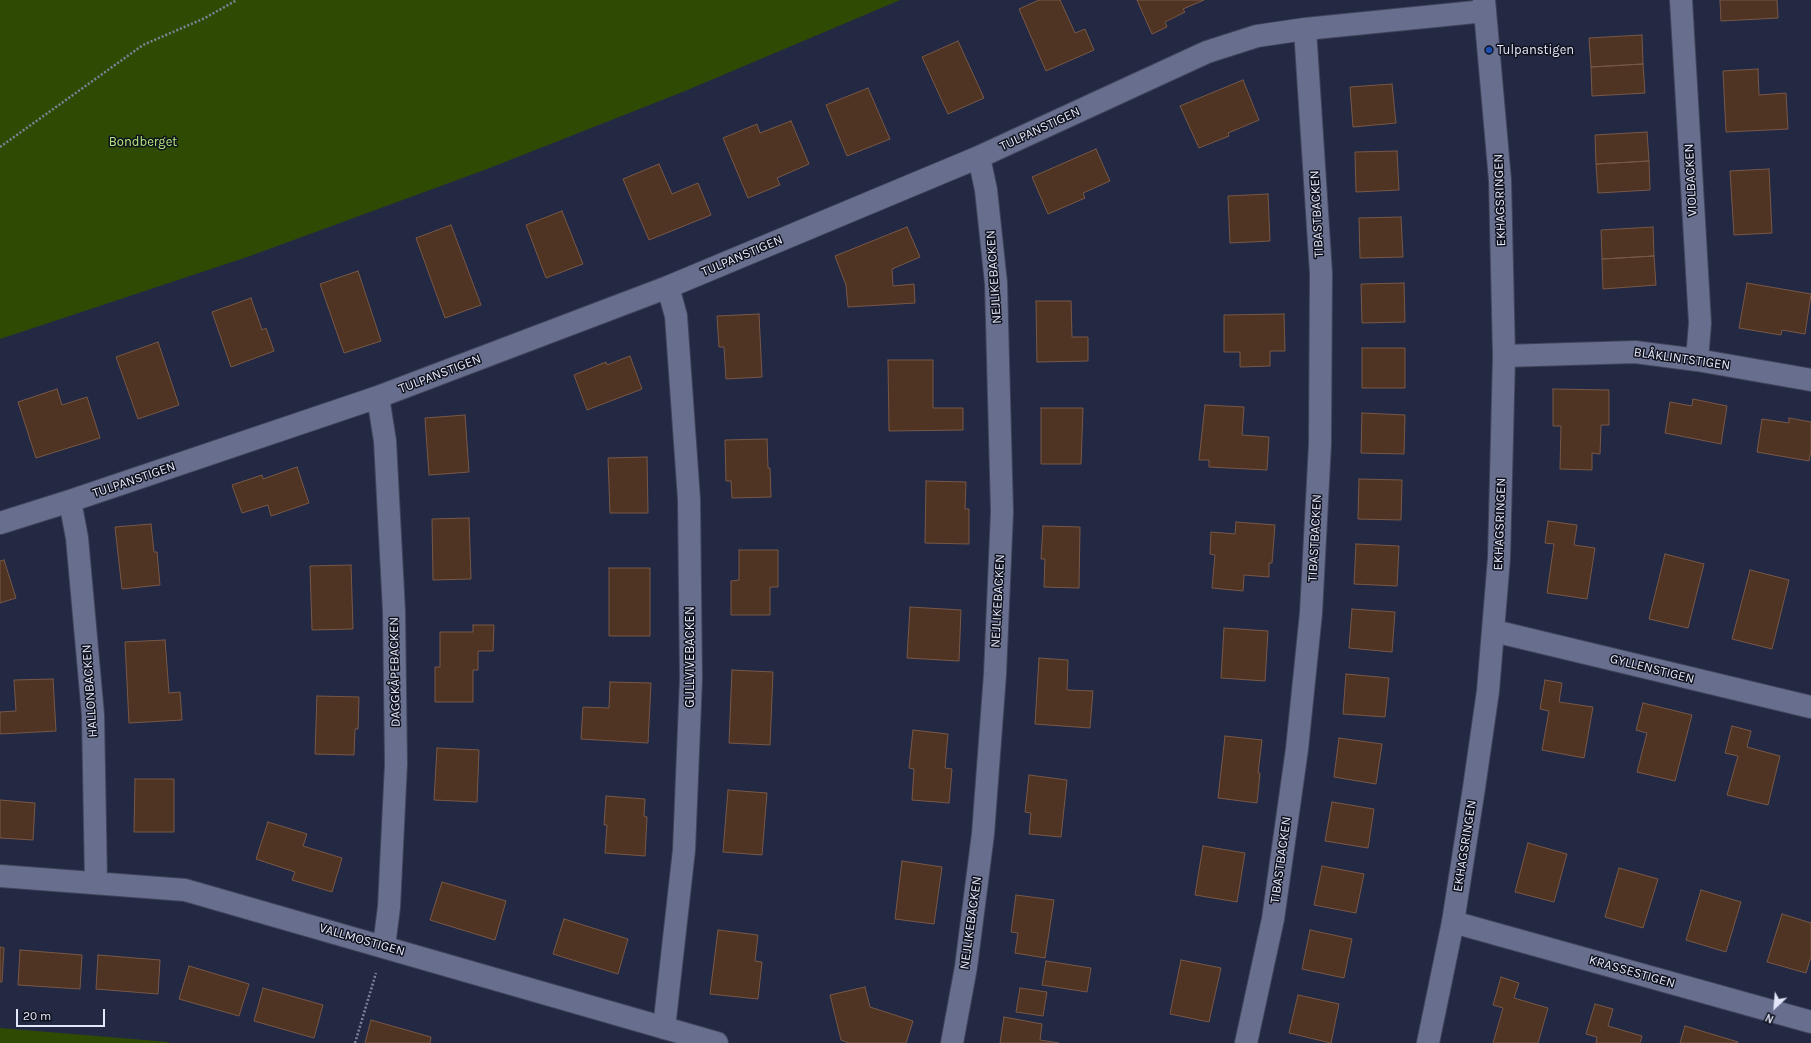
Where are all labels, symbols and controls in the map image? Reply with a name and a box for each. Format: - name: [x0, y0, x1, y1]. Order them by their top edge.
- place label: Tulpanstigen: [1497, 42, 1574, 58]
- marker: Tulpanstigen: [1484, 45, 1494, 55]
- street label: TULPANSTIGEN: [997, 104, 1083, 154]
- park label: Bondberget: [109, 134, 177, 150]
- street label: VIOLBACKEN: [1681, 143, 1701, 217]
- street label: EKHAGSRINGEN: [1491, 153, 1509, 247]
- street label: TIBASTBACKEN: [1307, 170, 1327, 258]
- street label: NEJLIKEBACKEN: [983, 230, 1005, 324]
- street label: TULPANSTIGEN: [699, 232, 785, 280]
- street label: BLÅKLINTSTIGEN: [1633, 345, 1731, 373]
- street label: TULPANSTIGEN: [397, 351, 483, 397]
- street label: TULPANSTIGEN: [90, 459, 178, 501]
- street label: EKHAGSRINGEN: [1491, 477, 1509, 571]
- street label: TIBASTBACKEN: [1305, 494, 1325, 582]
- street label: NEJLIKEBACKEN: [988, 554, 1008, 648]
- street label: GULLVIVEBACKEN: [682, 606, 698, 708]
- street label: DAGGKÅPEBACKEN: [386, 617, 404, 727]
- street label: HALLONBACKEN: [79, 644, 101, 738]
- street label: GYLLENSTIGEN: [1608, 651, 1696, 687]
- street label: EKHAGSRINGEN: [1450, 799, 1480, 893]
- street label: TIBASTBACKEN: [1267, 816, 1295, 904]
- street label: NEJLIKEBACKEN: [957, 875, 985, 971]
- street label: VALLMOSTIGEN: [317, 920, 407, 960]
- street label: KRASSESTIGEN: [1587, 952, 1677, 992]
- north arrow: [1755, 987, 1795, 1027]
- scale bar: [18, 1001, 107, 1027]
- text: 20 m: [23, 1009, 51, 1023]
- text: N: [1763, 1011, 1776, 1026]

